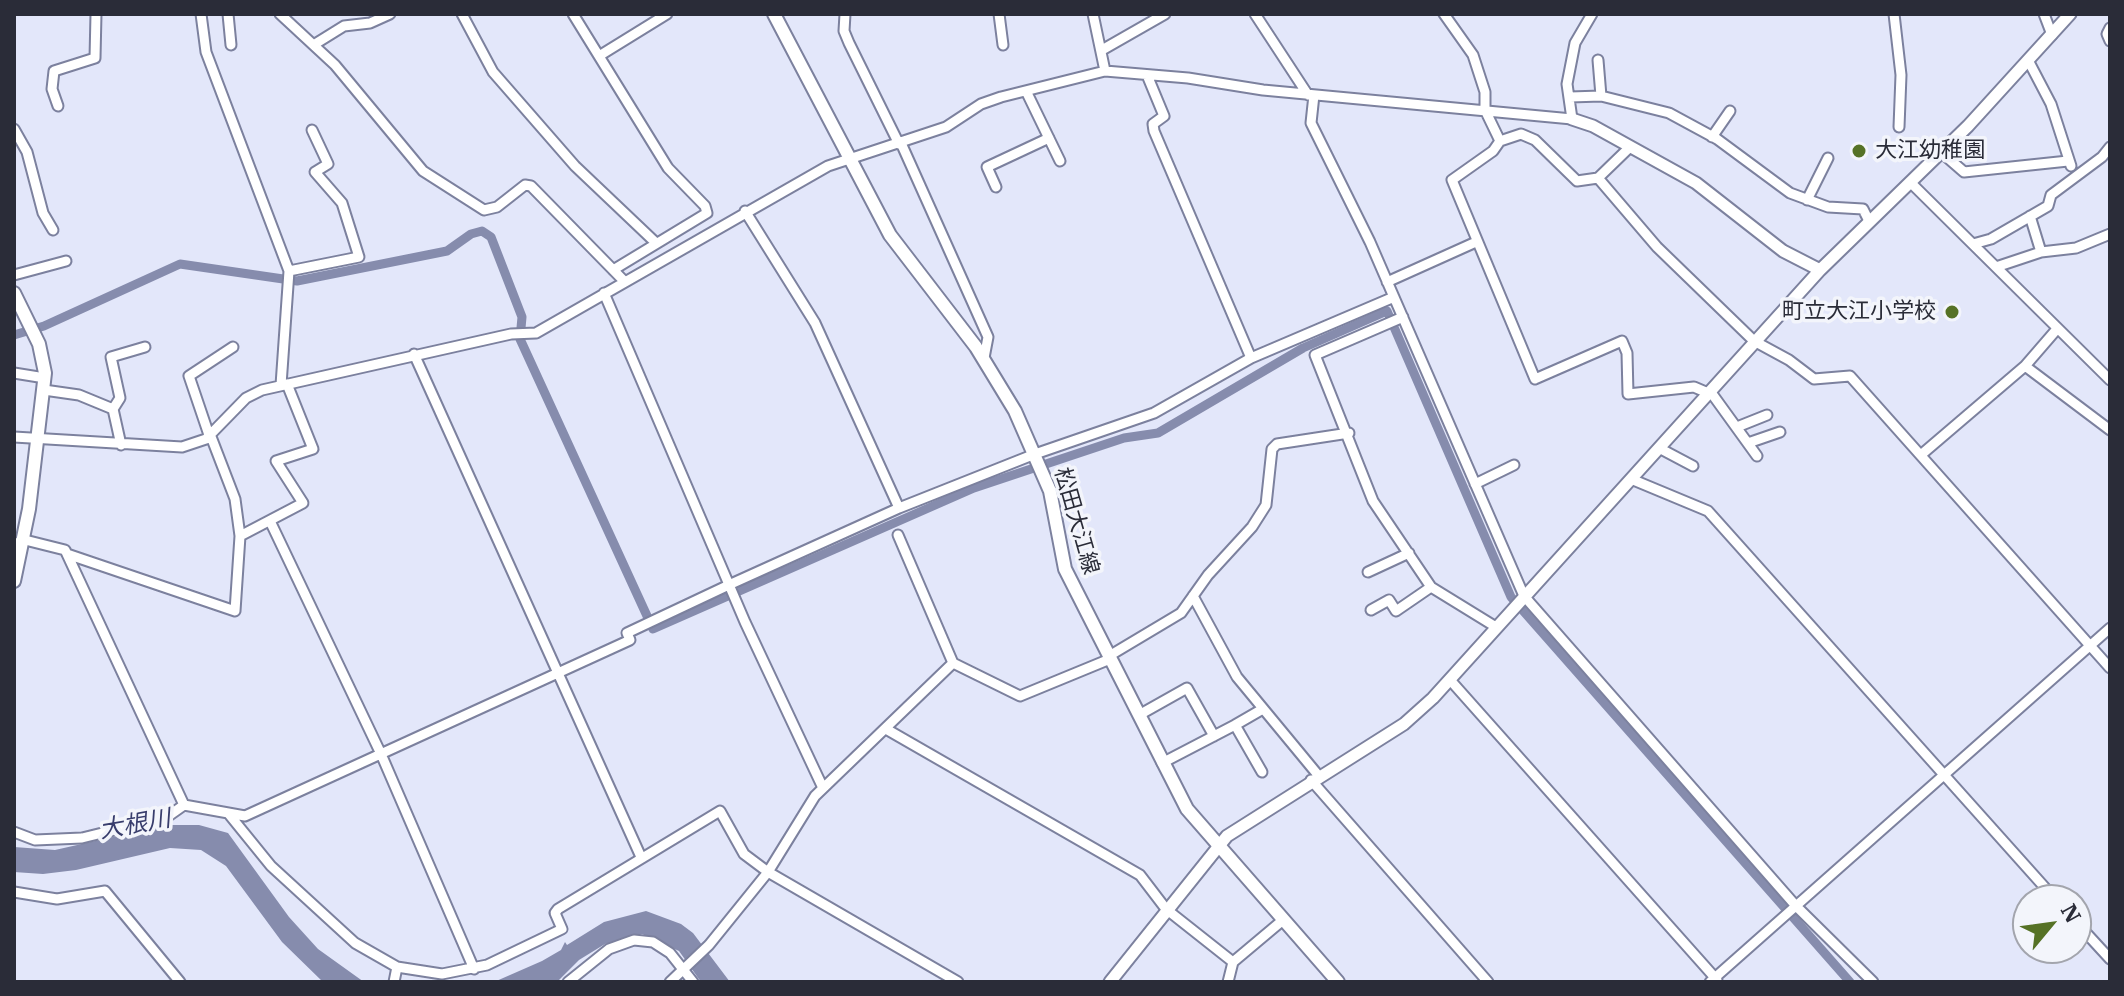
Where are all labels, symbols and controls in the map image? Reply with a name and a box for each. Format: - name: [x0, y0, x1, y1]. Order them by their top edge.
- place label: 大江幼稚園: [1875, 138, 1985, 164]
- marker: 大江幼稚園: [1850, 142, 1868, 160]
- place label: 町立大江小学校: [1782, 299, 1936, 325]
- marker: 町立大江小学校: [1943, 303, 1961, 321]
- street label: 松田大江線: [1048, 464, 1104, 578]
- water label: 大根川: [97, 805, 173, 845]
- north arrow: [2012, 884, 2092, 964]
- text: N: [2055, 898, 2089, 928]

